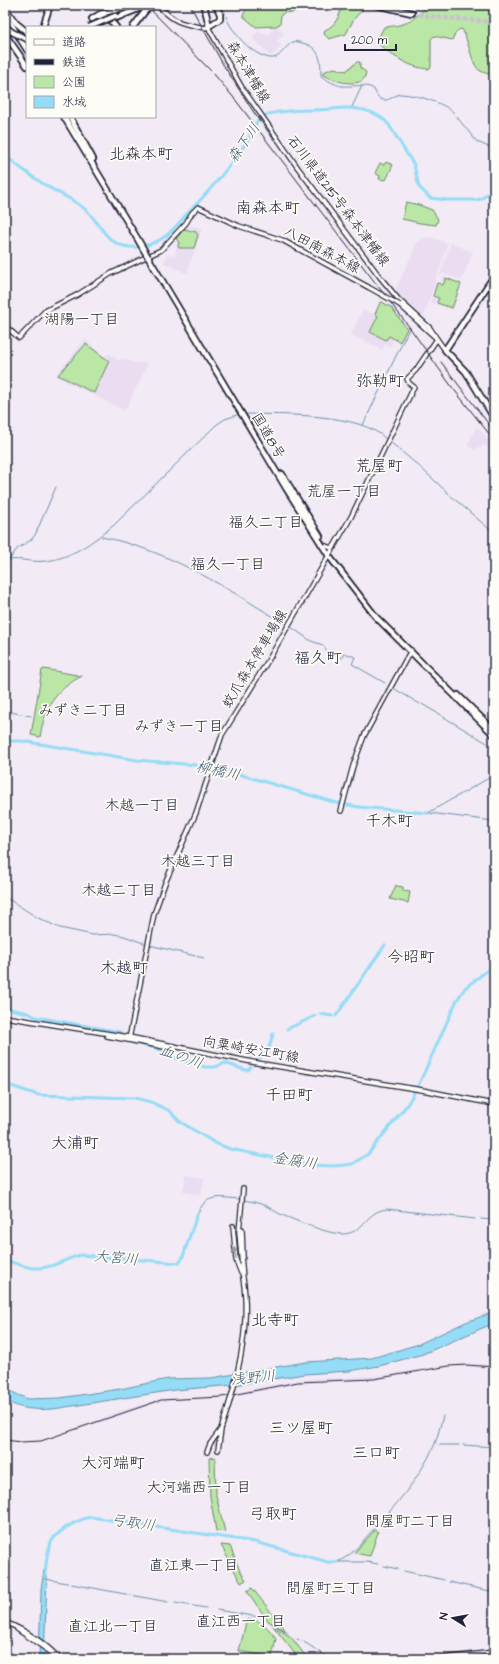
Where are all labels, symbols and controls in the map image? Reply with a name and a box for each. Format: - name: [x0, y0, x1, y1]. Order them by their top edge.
- legend: [26, 26, 156, 118]
- scale bar: [345, 26, 396, 52]
- text: 200 m: [351, 32, 388, 49]
- text: 道路: [62, 34, 86, 51]
- street label: 森本津幡線: [221, 37, 275, 107]
- text: 鉄道: [62, 54, 86, 71]
- text: 公園: [62, 74, 86, 91]
- text: 水域: [62, 94, 86, 111]
- water label: 森下川: [222, 119, 266, 167]
- street label: 石川県道215号森本津幡線: [282, 131, 394, 271]
- district label: 北森本町: [109, 143, 173, 165]
- district label: 南森本町: [236, 197, 300, 219]
- street label: 八田南森本線: [280, 221, 364, 279]
- district label: 湖陽一丁目: [44, 309, 120, 330]
- district label: 弥勒町: [356, 370, 404, 392]
- street label: 国道8号: [246, 409, 290, 463]
- district label: 荒屋町: [355, 455, 403, 477]
- district label: 荒屋一丁目: [306, 481, 382, 502]
- district label: 福久二丁目: [228, 512, 304, 533]
- district label: 福久一丁目: [190, 554, 266, 575]
- street label: 蚊爪森本停車場線: [218, 606, 292, 712]
- district label: 福久町: [294, 647, 342, 669]
- district label: みずき二丁目: [38, 700, 128, 721]
- district label: みずき一丁目: [134, 716, 224, 737]
- water label: 柳橋川: [194, 756, 242, 786]
- district label: 木越一丁目: [104, 795, 180, 816]
- district label: 千木町: [365, 810, 413, 832]
- district label: 木越三丁目: [160, 851, 236, 872]
- district label: 木越二丁目: [81, 880, 157, 901]
- district label: 今昭町: [387, 946, 435, 968]
- district label: 木越町: [100, 957, 148, 979]
- street label: 向粟崎安江町線: [201, 1032, 301, 1068]
- water label: 血の川: [156, 1040, 206, 1074]
- district label: 千田町: [265, 1084, 313, 1106]
- district label: 大浦町: [51, 1132, 99, 1154]
- water label: 金腐川: [271, 1147, 319, 1175]
- water label: 大宮川: [93, 1246, 139, 1270]
- one-way arrow: [232, 1247, 238, 1259]
- district label: 北寺町: [251, 1309, 299, 1331]
- water label: 浅野川: [230, 1365, 276, 1391]
- district label: 三ツ屋町: [269, 1417, 333, 1439]
- district label: 三口町: [352, 1442, 400, 1464]
- district label: 大河端町: [81, 1452, 145, 1474]
- district label: 大河端西一丁目: [146, 1477, 252, 1498]
- district label: 弓取町: [249, 1503, 297, 1525]
- water label: 弓取川: [109, 1509, 157, 1537]
- district label: 問屋町二丁目: [365, 1511, 455, 1532]
- district label: 直江東一丁目: [149, 1555, 239, 1576]
- district label: 問屋町三丁目: [286, 1578, 376, 1599]
- north arrow: [433, 1598, 473, 1638]
- district label: 直江西一丁目: [196, 1611, 286, 1632]
- text: N: [436, 1611, 452, 1621]
- district label: 直江北一丁目: [68, 1616, 158, 1637]

